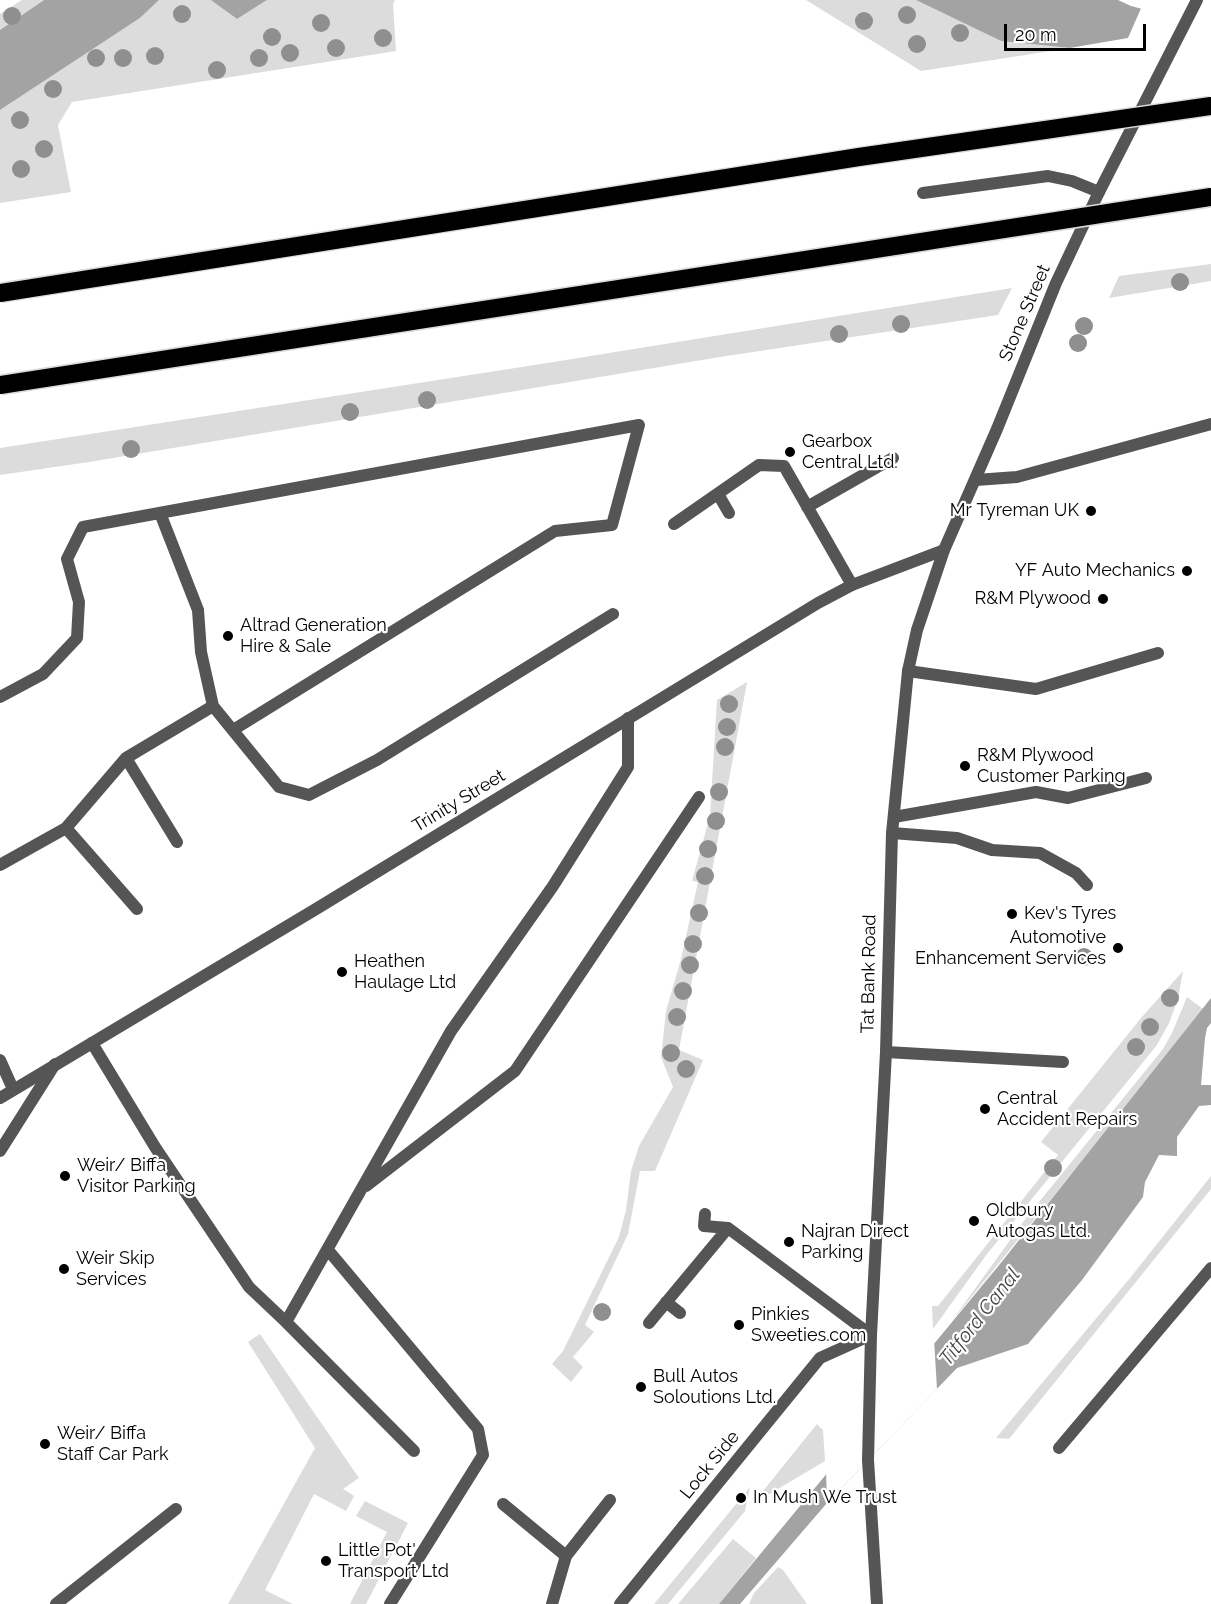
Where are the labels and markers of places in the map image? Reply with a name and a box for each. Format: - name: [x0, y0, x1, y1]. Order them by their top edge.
- place label: Gearbox Central Ltd.: [802, 431, 898, 474]
- marker: Gearbox Central Ltd.: [783, 445, 797, 459]
- place label: Mr Tyreman UK: [950, 500, 1079, 522]
- marker: Mr Tyreman UK: [1084, 504, 1098, 518]
- place label: YF Auto Mechanics: [1015, 560, 1175, 582]
- marker: YF Auto Mechanics: [1180, 564, 1194, 578]
- place label: R&M Plywood: [974, 588, 1091, 610]
- marker: R&M Plywood: [1096, 592, 1110, 606]
- place label: Altrad Generation Hire & Sale: [240, 615, 387, 658]
- marker: Altrad Generation Hire & Sale: [221, 629, 235, 643]
- place label: R&M Plywood Customer Parking: [977, 745, 1126, 788]
- marker: R&M Plywood Customer Parking: [958, 759, 972, 773]
- place label: Kev's Tyres: [1024, 903, 1116, 925]
- marker: Kev's Tyres: [1005, 907, 1019, 921]
- place label: Automotive Enhancement Services: [915, 927, 1106, 970]
- marker: Automotive Enhancement Services: [1111, 941, 1125, 955]
- place label: Heathen Haulage Ltd: [354, 951, 456, 994]
- marker: Heathen Haulage Ltd: [335, 965, 349, 979]
- place label: Central Accident Repairs: [997, 1088, 1137, 1130]
- marker: Central Accident Repairs: [978, 1102, 992, 1116]
- place label: Weir/ Biffa Visitor Parking: [77, 1155, 196, 1198]
- marker: Weir/ Biffa Visitor Parking: [58, 1169, 72, 1183]
- place label: Oldbury Autogas Ltd.: [986, 1200, 1090, 1242]
- marker: Oldbury Autogas Ltd.: [967, 1214, 981, 1228]
- place label: Najran Direct Parking: [801, 1221, 909, 1264]
- marker: Najran Direct Parking: [782, 1235, 796, 1249]
- place label: Weir Skip Services: [76, 1248, 155, 1290]
- marker: Weir Skip Services: [57, 1262, 71, 1276]
- place label: Pinkies Sweeties.com: [751, 1304, 866, 1346]
- marker: Pinkies Sweeties.com: [732, 1318, 746, 1332]
- place label: Bull Autos Soloutions Ltd.: [653, 1366, 776, 1408]
- marker: Bull Autos Soloutions Ltd.: [634, 1380, 648, 1394]
- place label: Weir/ Biffa Staff Car Park: [57, 1423, 168, 1466]
- marker: Weir/ Biffa Staff Car Park: [38, 1437, 52, 1451]
- place label: In Mush We Trust: [753, 1487, 897, 1509]
- marker: In Mush We Trust: [734, 1491, 748, 1505]
- place label: Little Pot' Transport Ltd: [338, 1540, 449, 1582]
- marker: Little Pot' Transport Ltd: [319, 1554, 333, 1568]

